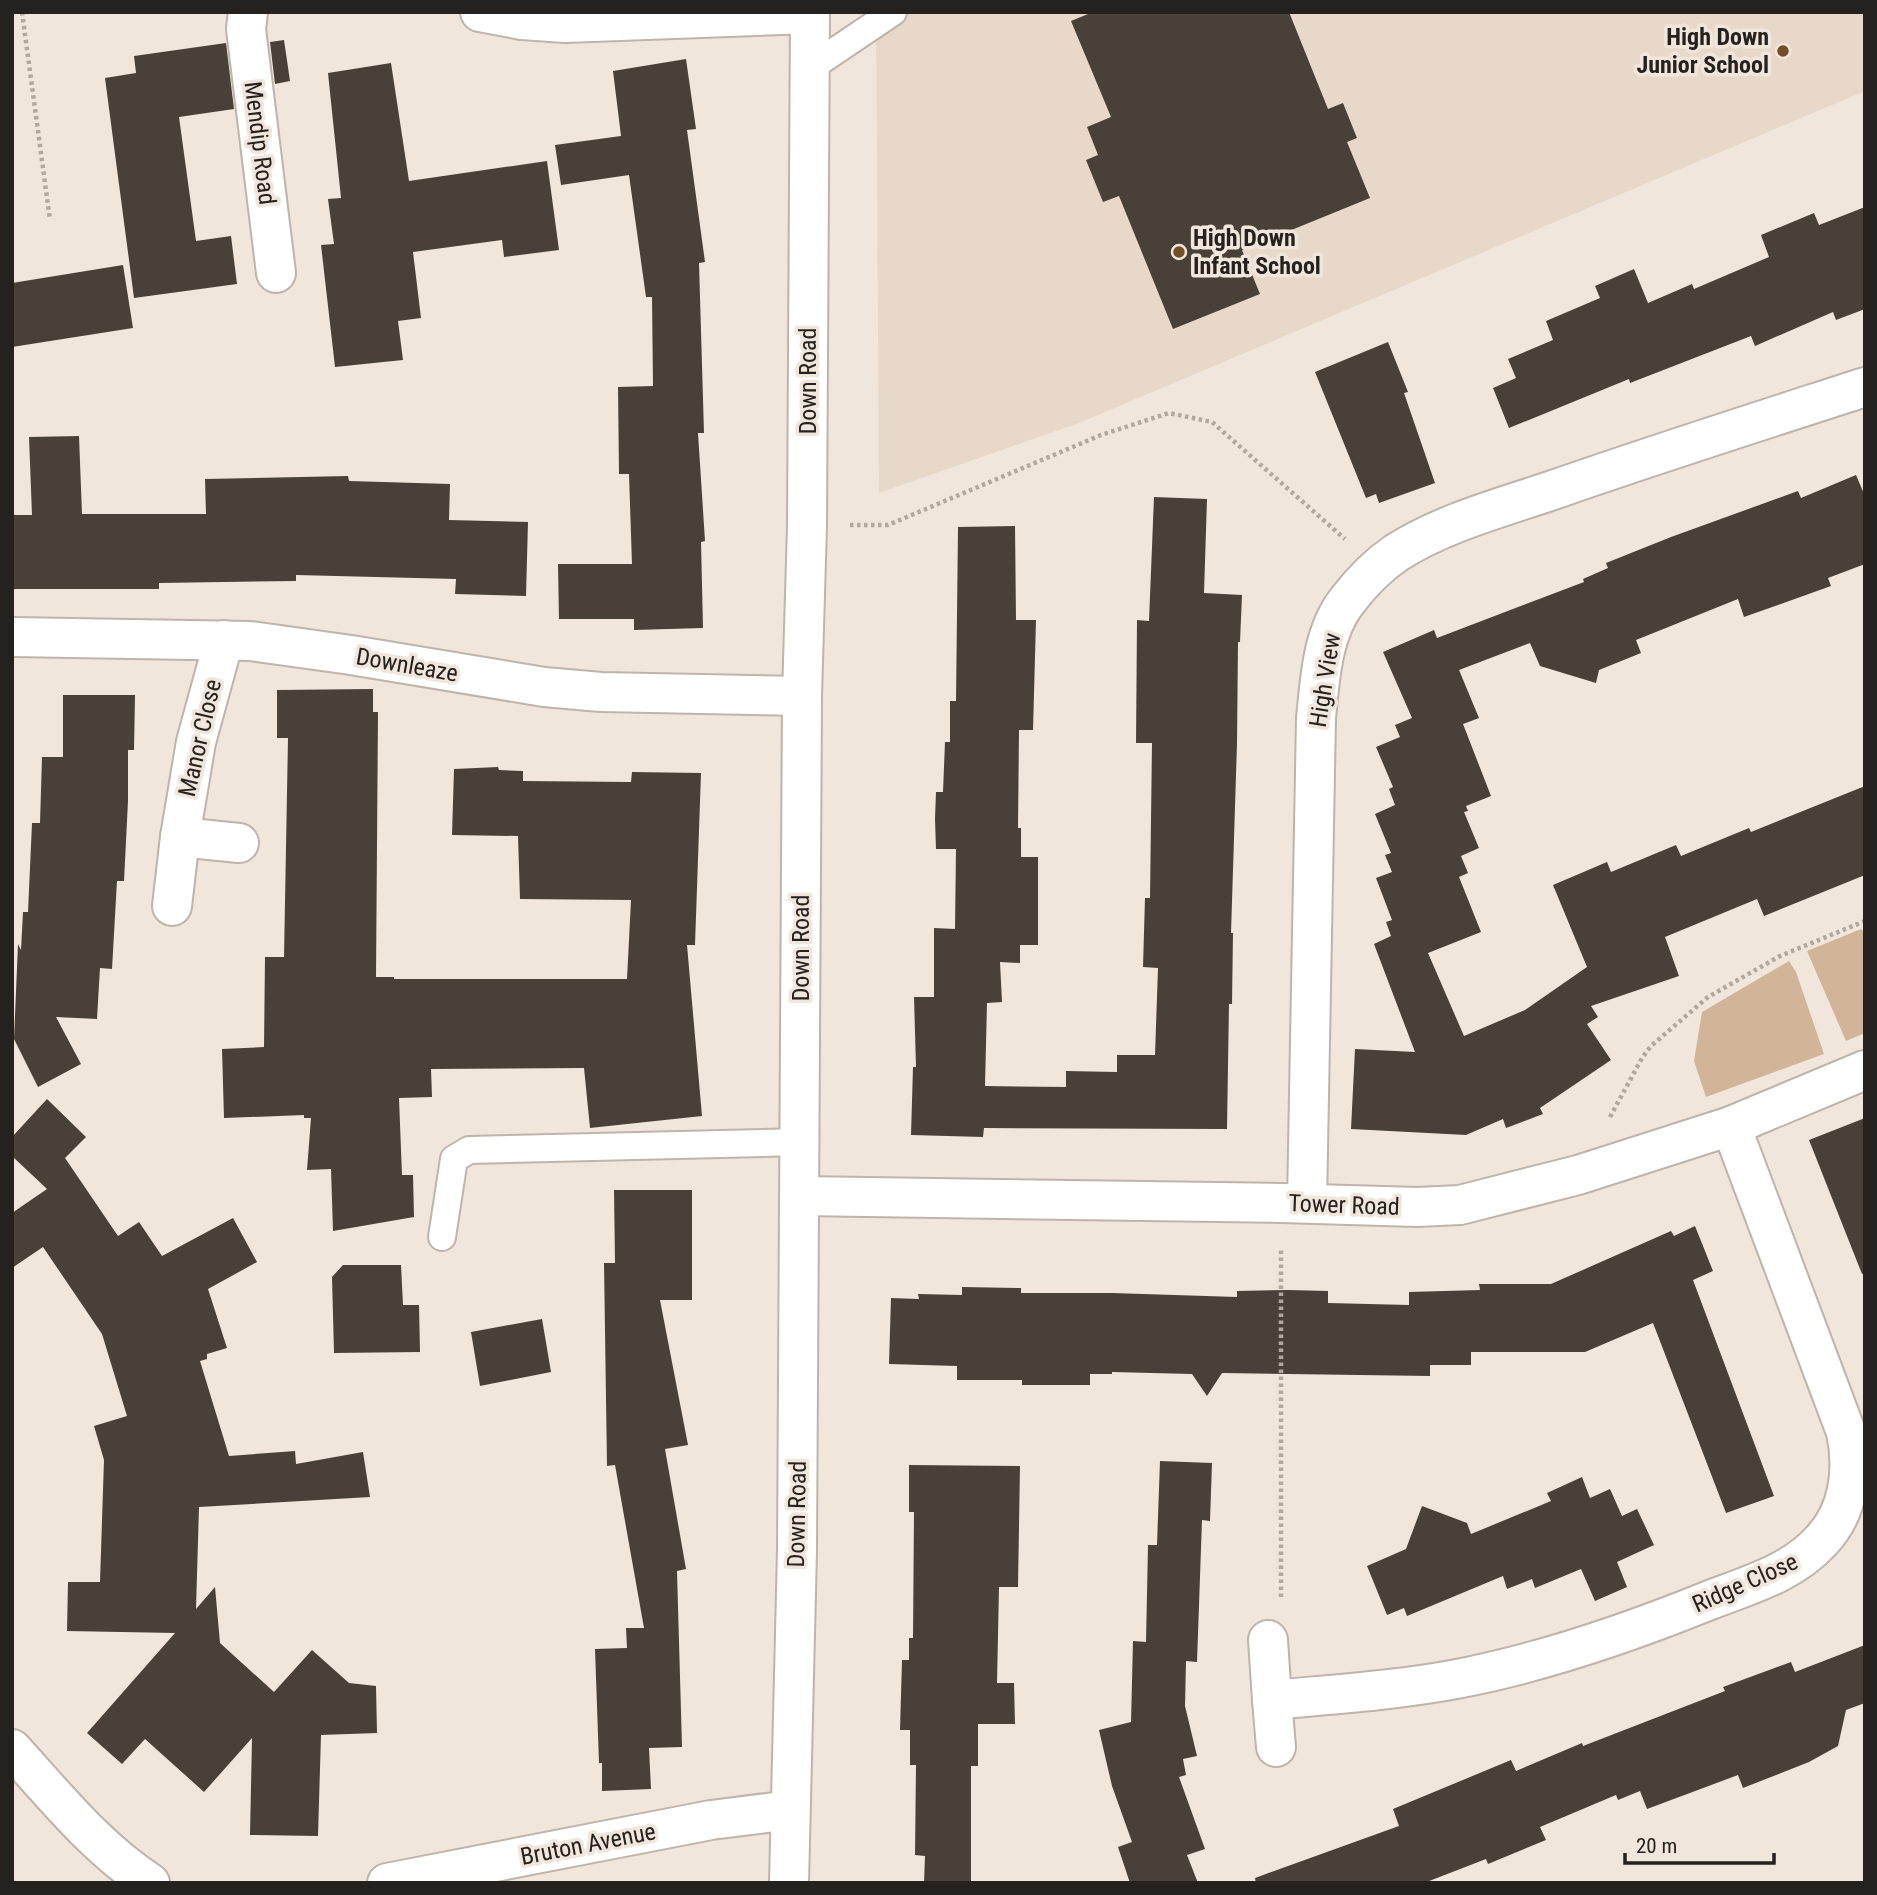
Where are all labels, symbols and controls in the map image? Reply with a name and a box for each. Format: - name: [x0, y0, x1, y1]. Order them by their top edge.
- place label: High Down Junior School: [1636, 23, 1769, 79]
- marker: High Down Junior School: [1775, 43, 1791, 59]
- street label: Mendip Road: [239, 80, 281, 206]
- place label: High Down Infant School: [1193, 224, 1321, 280]
- marker: High Down Infant School: [1171, 244, 1187, 260]
- street label: Down Road: [794, 328, 822, 434]
- street label: High View: [1304, 631, 1346, 729]
- street label: Downleaze: [354, 642, 460, 688]
- street label: Manor Close: [173, 677, 227, 799]
- street label: Down Road: [787, 895, 815, 1001]
- street label: Tower Road: [1288, 1189, 1400, 1221]
- street label: Down Road: [782, 1460, 812, 1568]
- street label: Ridge Close: [1688, 1547, 1802, 1619]
- street label: Bruton Avenue: [518, 1817, 658, 1871]
- scale bar: [1625, 1822, 1774, 1866]
- text: 20 m: [1636, 1834, 1677, 1858]

